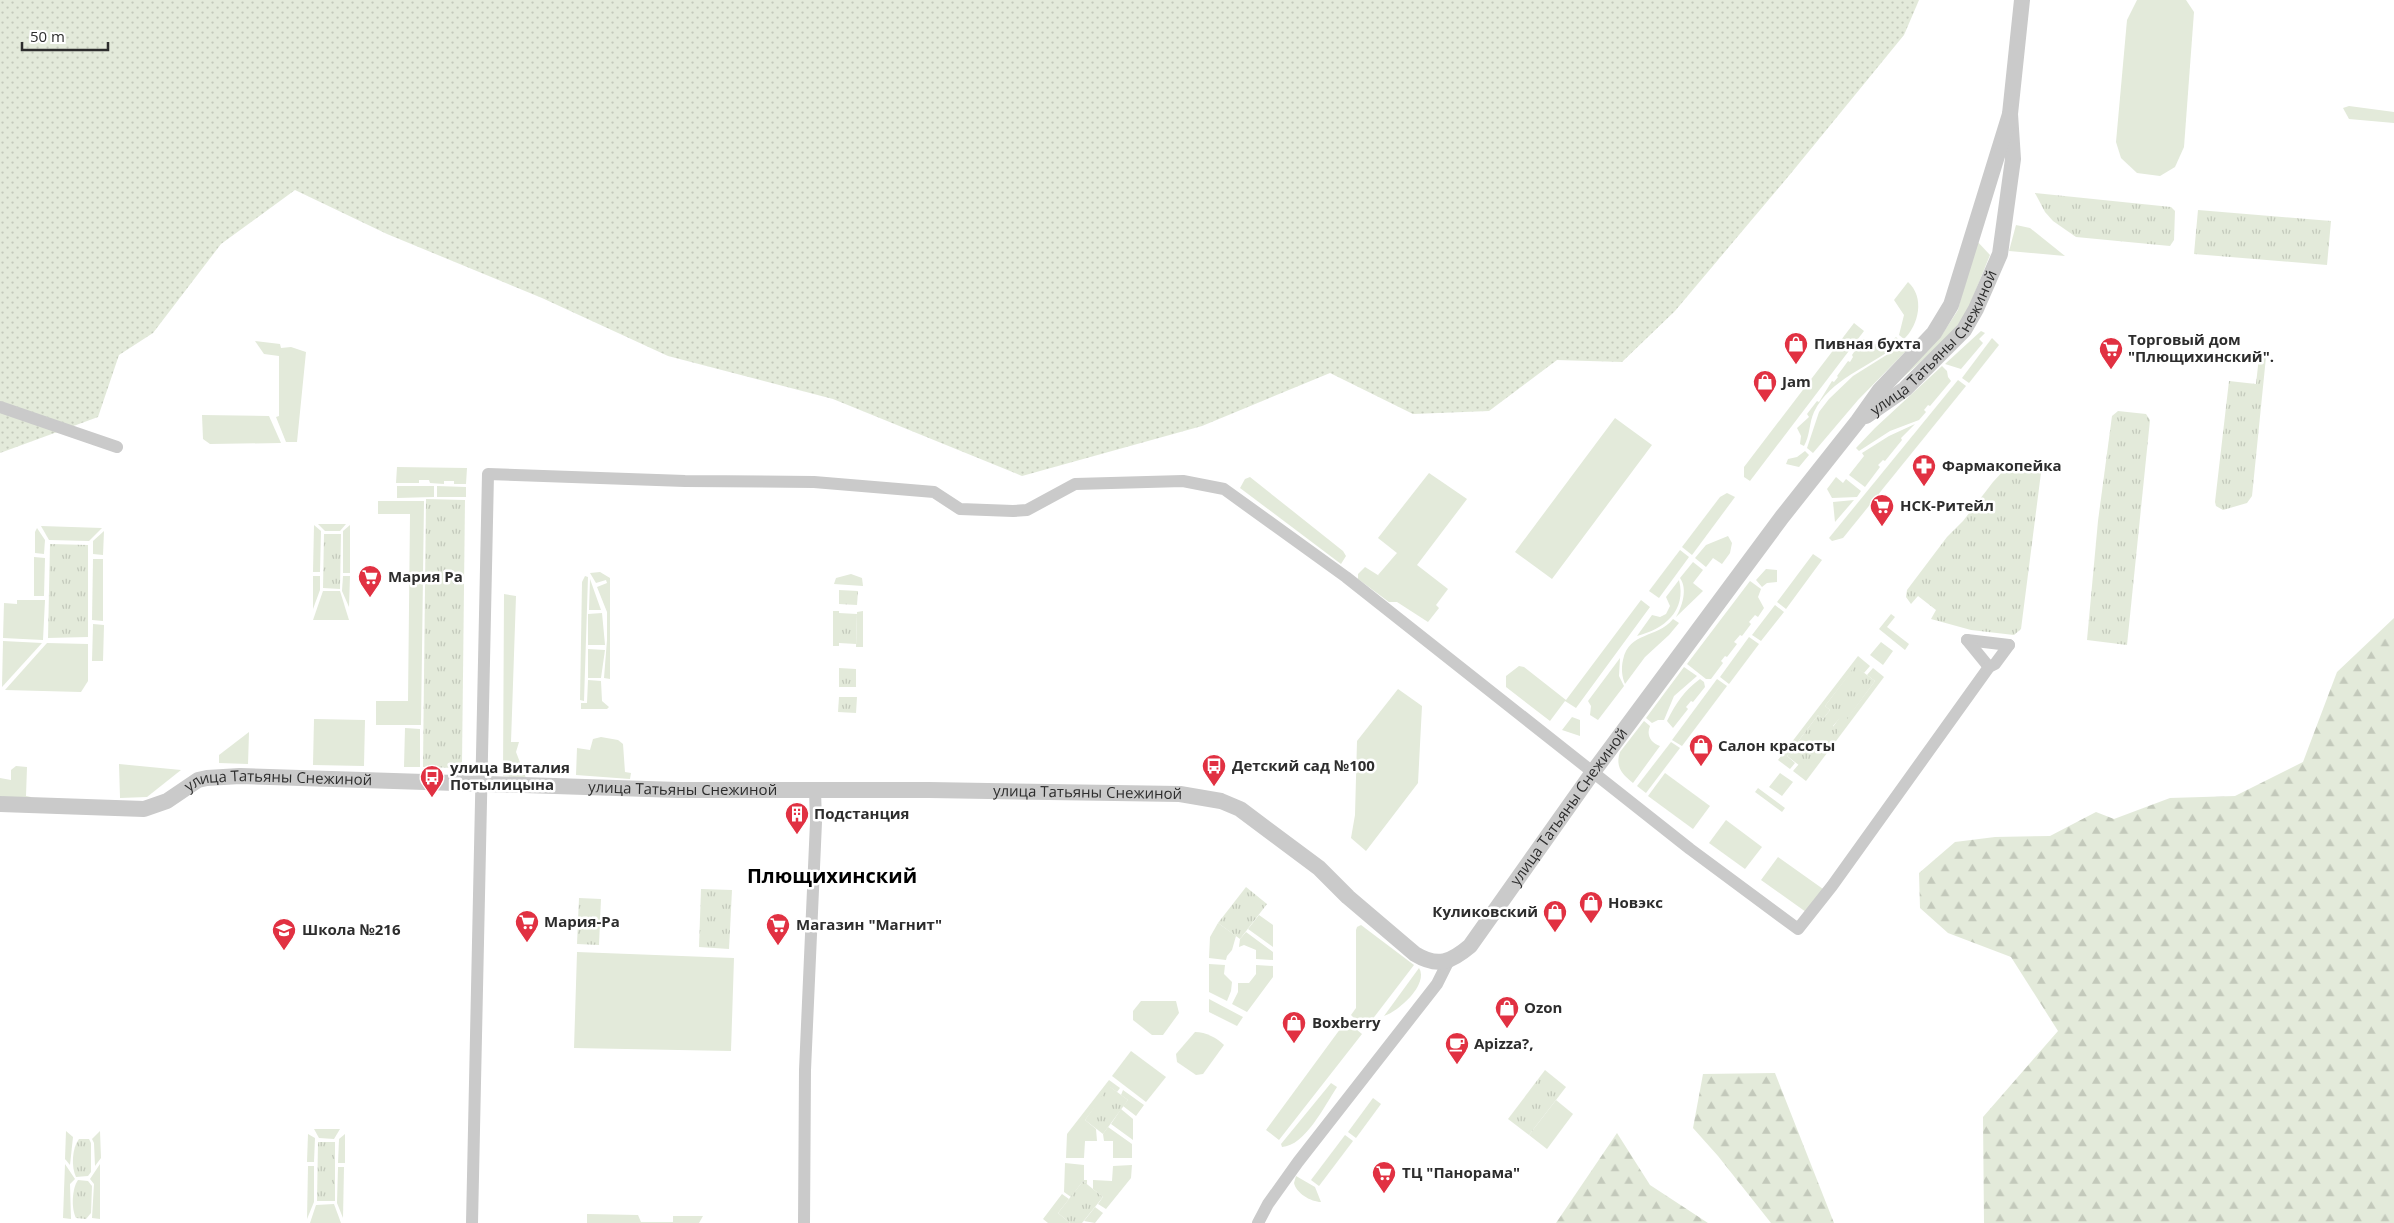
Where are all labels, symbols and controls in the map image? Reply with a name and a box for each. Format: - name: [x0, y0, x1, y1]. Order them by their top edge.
- scale bar: [22, 20, 109, 52]
- text: 50 m: [30, 26, 65, 46]
- street label: улица Татьяны Снежиной: [1866, 267, 2001, 419]
- place label: Торговый дом "Плющихинский".: [2128, 329, 2274, 366]
- shop icon: Пивная бухта: [1783, 331, 1809, 365]
- place label: Пивная бухта: [1814, 333, 1921, 353]
- supermarket icon: Торговый дом "Плющихинский".: [2098, 336, 2124, 370]
- shop icon: Jam: [1752, 369, 1778, 403]
- place label: Jam: [1780, 371, 1811, 391]
- pharmacy icon: Фармакопейка: [1911, 453, 1937, 487]
- place label: Фармакопейка: [1942, 455, 2062, 475]
- supermarket icon: НСК-Ритейл: [1869, 493, 1895, 527]
- place label: НСК-Ритейл: [1900, 495, 1994, 515]
- supermarket icon: Мария Ра: [357, 564, 383, 598]
- place label: Мария Ра: [388, 566, 463, 586]
- street label: улица Татьяны Снежиной: [1505, 723, 1631, 889]
- shop icon: Салон красоты: [1688, 733, 1714, 767]
- place label: Салон красоты: [1718, 735, 1835, 755]
- bus stop icon: Детский сад №100: [1201, 753, 1227, 787]
- place label: Детский сад №100: [1232, 755, 1375, 775]
- place label: улица Виталия Потылицына: [450, 757, 570, 794]
- bus stop icon: улица Виталия Потылицына: [419, 764, 445, 798]
- street label: улица Татьяны Снежиной: [180, 765, 373, 796]
- street label: улица Татьяны Снежиной: [588, 776, 777, 799]
- street label: улица Татьяны Снежиной: [993, 780, 1182, 803]
- building icon: Подстанция: [784, 801, 810, 835]
- place label: Подстанция: [814, 803, 909, 823]
- district label: Плющихинский: [747, 862, 917, 889]
- shop icon: Новэкс: [1578, 890, 1604, 924]
- place label: Новэкс: [1608, 892, 1663, 912]
- shop icon: Куликовский: [1542, 899, 1568, 933]
- place label: Куликовский: [1432, 901, 1538, 921]
- supermarket icon: Мария-Ра: [514, 909, 540, 943]
- place label: Мария-Ра: [544, 911, 620, 931]
- supermarket icon: Магазин "Магнит": [765, 912, 791, 946]
- place label: Магазин "Магнит": [796, 914, 942, 934]
- school or university icon: Школа №216: [271, 917, 297, 951]
- place label: Школа №216: [302, 919, 401, 939]
- shop icon: Ozon: [1494, 995, 1520, 1029]
- place label: Ozon: [1524, 997, 1562, 1017]
- shop icon: Boxberry: [1281, 1010, 1307, 1044]
- place label: Boxberry: [1312, 1012, 1381, 1032]
- cafe icon: Apizza?,: [1444, 1031, 1470, 1065]
- place label: Apizza?,: [1474, 1033, 1534, 1053]
- supermarket icon: ТЦ "Панорама": [1371, 1160, 1397, 1194]
- place label: ТЦ "Панорама": [1402, 1162, 1520, 1182]

